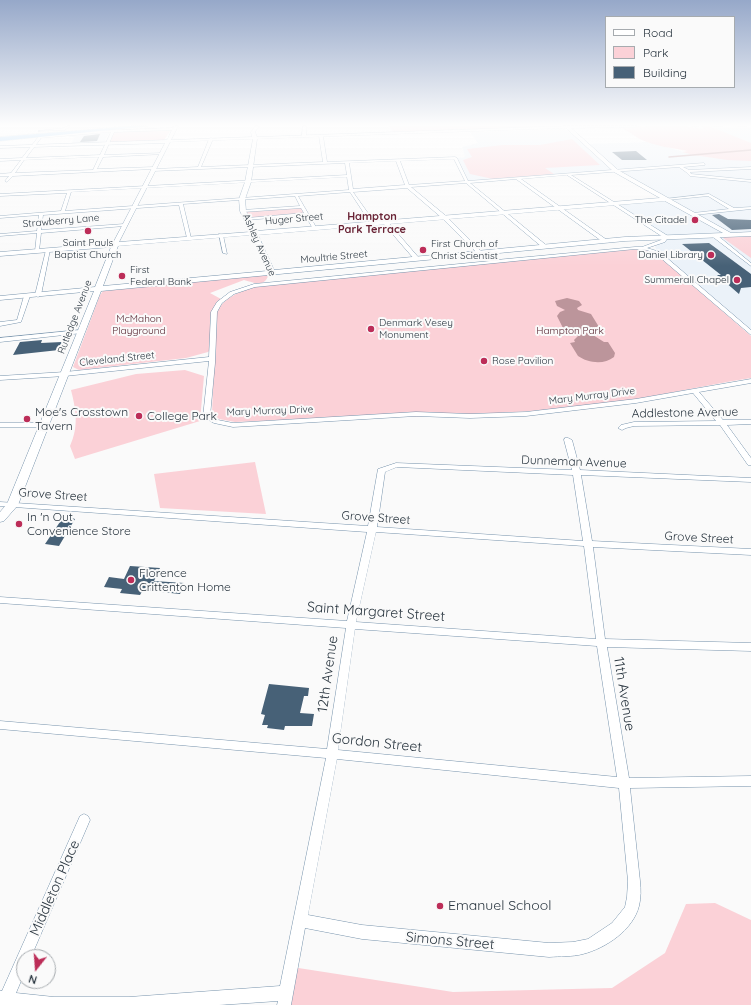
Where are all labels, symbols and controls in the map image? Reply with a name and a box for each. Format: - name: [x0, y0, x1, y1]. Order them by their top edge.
- legend: [605, 16, 735, 88]
- text: Road: [643, 25, 673, 40]
- text: Park: [643, 45, 668, 60]
- text: Building: [643, 65, 687, 80]
- street label: Huger Street: [264, 210, 324, 228]
- district label: Hampton Park Terrace: [338, 210, 406, 236]
- street label: Strawberry Lane: [22, 212, 100, 230]
- street label: Ashley Avenue: [240, 212, 278, 278]
- place label: The Citadel: [635, 214, 687, 226]
- marker: The Citadel: [690, 215, 700, 225]
- marker: Saint Pauls Baptist Church: [83, 226, 93, 236]
- place label: Saint Pauls Baptist Church: [54, 237, 122, 260]
- place label: First Church of Christ Scientist: [431, 238, 498, 262]
- marker: First Church of Christ Scientist: [418, 245, 428, 255]
- street label: Moultrie Street: [300, 248, 368, 266]
- place label: Daniel Library: [638, 249, 703, 261]
- marker: Daniel Library: [706, 250, 716, 260]
- place label: First Federal Bank: [130, 264, 191, 288]
- marker: First Federal Bank: [117, 271, 127, 281]
- place label: Summerall Chapel: [644, 274, 729, 286]
- marker: Summerall Chapel: [732, 275, 742, 285]
- street label: Rutledge Avenue: [55, 278, 95, 356]
- park label: McMahon Playground: [112, 313, 166, 336]
- place label: Denmark Vesey Monument: [379, 317, 453, 340]
- marker: Denmark Vesey Monument: [366, 324, 376, 334]
- park label: Hampton Park: [536, 325, 604, 337]
- street label: Cleveland Street: [79, 349, 155, 369]
- place label: Rose Pavilion: [492, 355, 553, 367]
- marker: Rose Pavilion: [479, 356, 489, 366]
- street label: Mary Murray Drive: [548, 385, 636, 407]
- street label: Mary Murray Drive: [226, 403, 314, 419]
- place label: Moe's Crosstown Tavern: [35, 405, 128, 433]
- street label: Addlestone Avenue: [632, 405, 738, 421]
- place label: College Park: [147, 409, 217, 423]
- marker: College Park: [134, 411, 144, 421]
- marker: Moe's Crosstown Tavern: [22, 414, 32, 424]
- street label: Dunneman Avenue: [521, 453, 627, 471]
- street label: Grove Street: [18, 485, 88, 505]
- street label: Grove Street: [341, 508, 411, 528]
- place label: In 'n Out Convenience Store: [27, 510, 131, 538]
- marker: In 'n Out Convenience Store: [14, 519, 24, 529]
- street label: Grove Street: [664, 529, 734, 547]
- place label: Florence Crittenton Home: [139, 566, 231, 594]
- marker: Florence Crittenton Home: [126, 575, 136, 585]
- street label: Saint Margaret Street: [306, 599, 446, 625]
- street label: 12th Avenue: [314, 635, 342, 713]
- street label: 11th Avenue: [610, 656, 638, 732]
- street label: Gordon Street: [331, 730, 423, 756]
- street label: Middleton Place: [26, 838, 84, 938]
- place label: Emanuel School: [448, 898, 551, 914]
- marker: Emanuel School: [435, 901, 445, 911]
- street label: Simons Street: [405, 929, 495, 953]
- north arrow: [16, 949, 56, 989]
- text: N: [27, 972, 39, 987]

